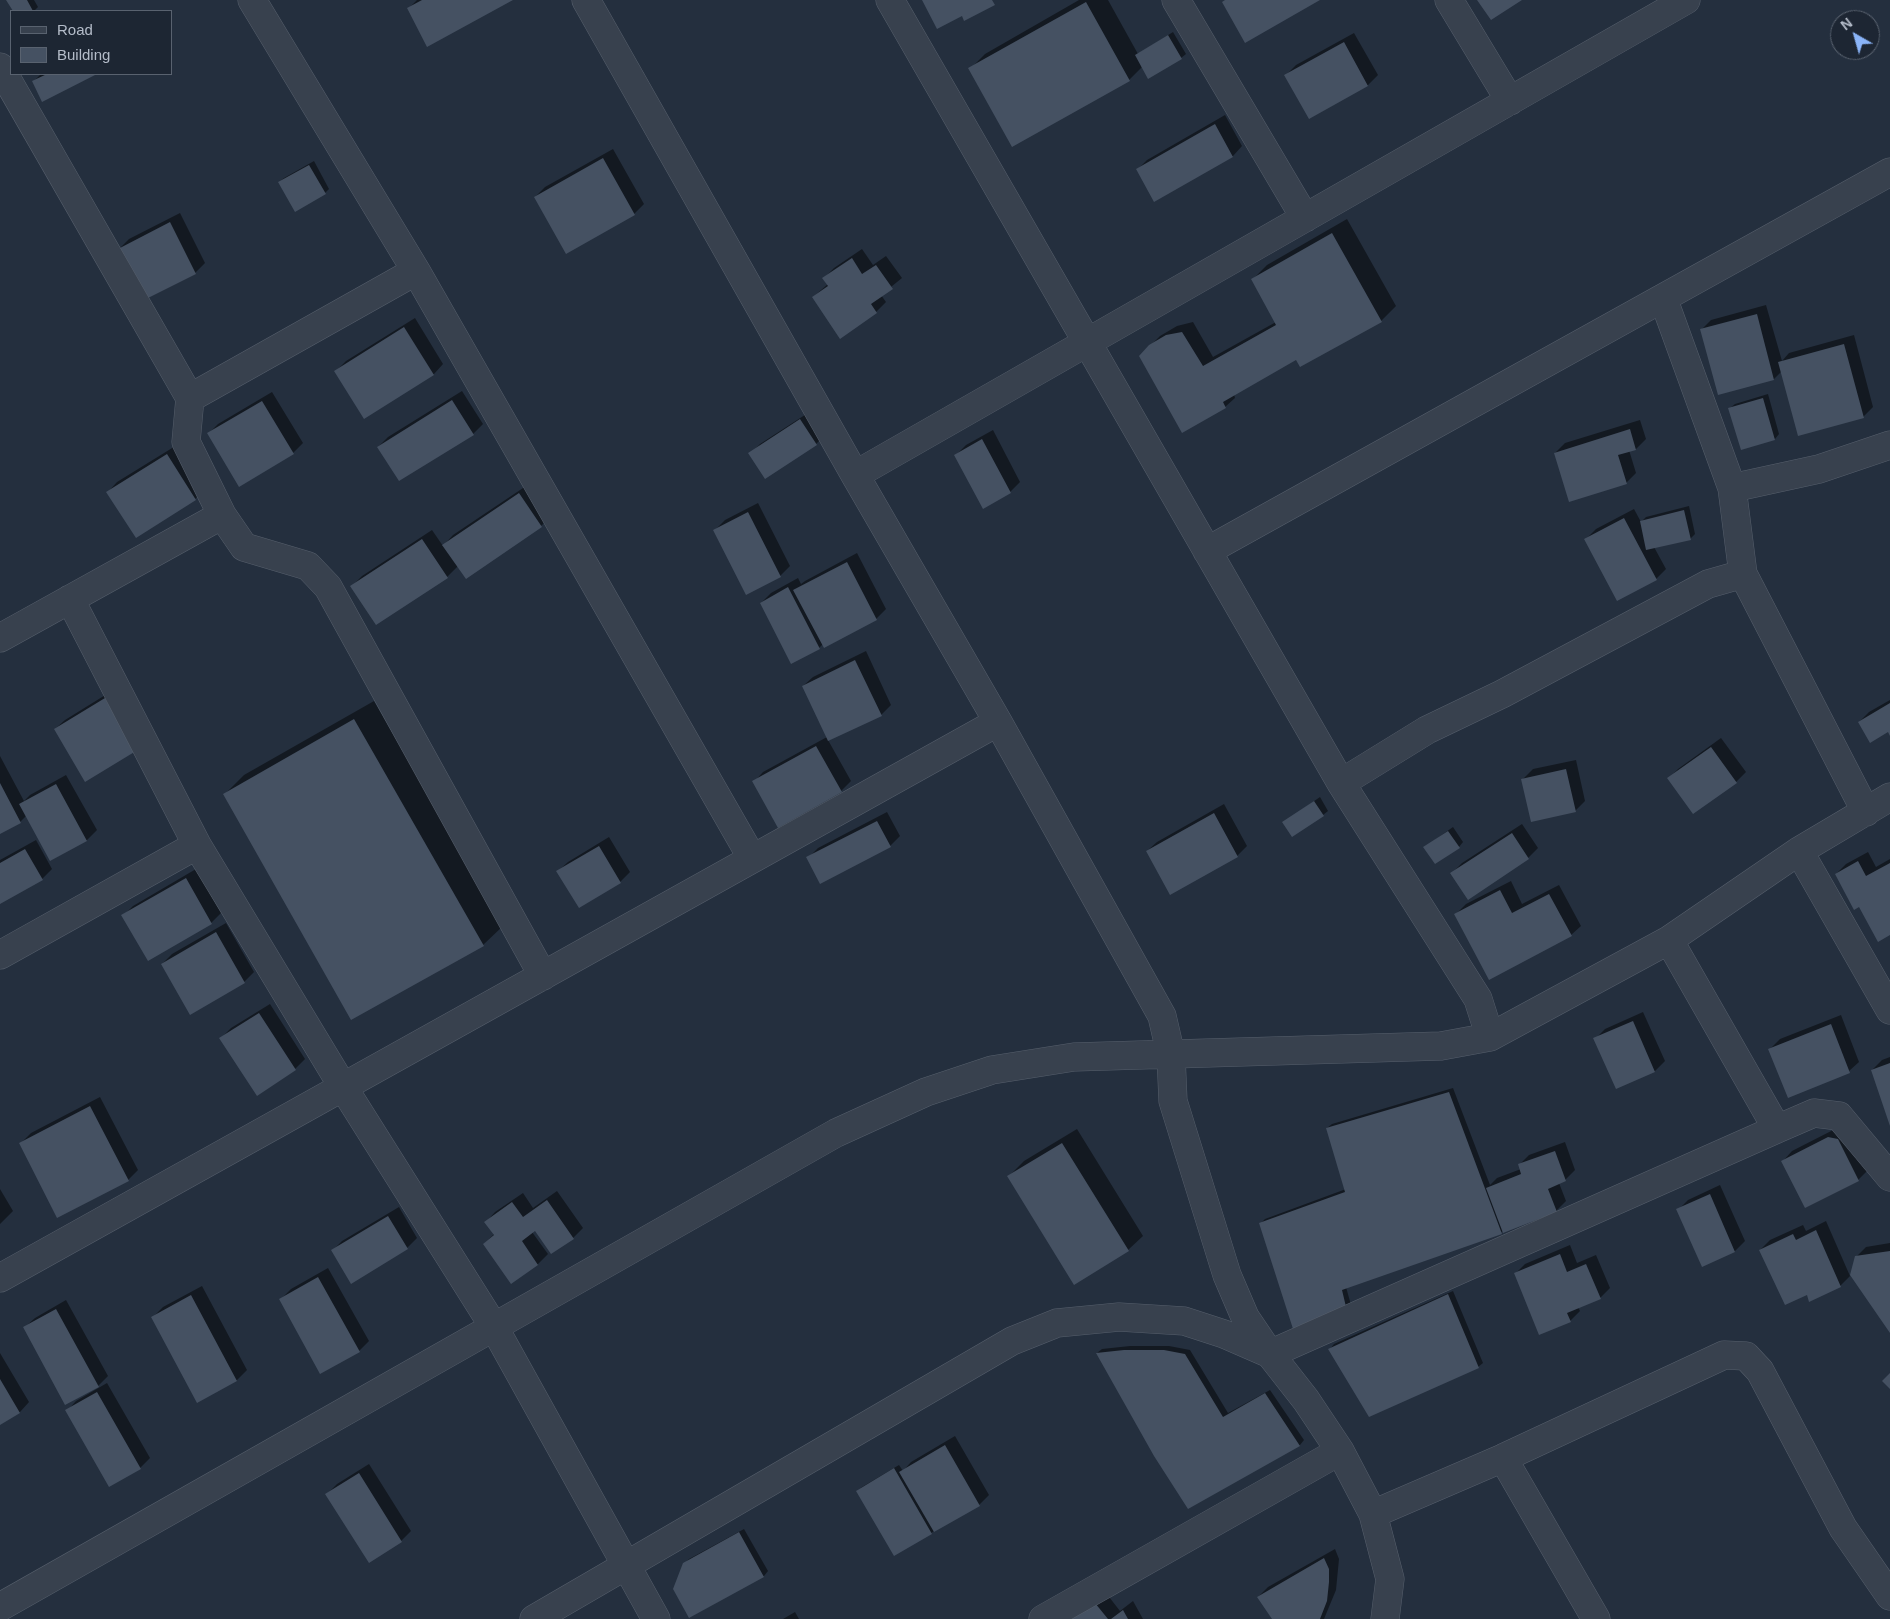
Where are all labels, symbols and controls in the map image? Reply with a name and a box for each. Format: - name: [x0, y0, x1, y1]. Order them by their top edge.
- legend: [10, 10, 172, 75]
- north arrow: [1830, 10, 1880, 60]
- text: N: [1837, 15, 1855, 33]
- text: Road: [57, 21, 93, 38]
- text: Building: [57, 46, 110, 63]

